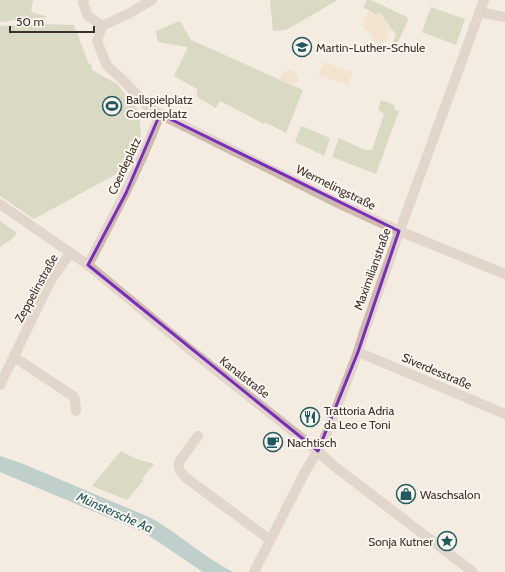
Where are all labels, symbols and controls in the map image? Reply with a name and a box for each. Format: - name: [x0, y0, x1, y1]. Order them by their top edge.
- scale bar: [10, 8, 94, 34]
- text: 50 m: [16, 14, 44, 29]
- school or university icon: Martin-Luther-Schule: [291, 36, 313, 58]
- place label: Martin-Luther-Schule: [316, 40, 425, 55]
- place label: Ballspielplatz Coerdeplatz: [126, 92, 193, 121]
- sports icon: Ballspielplatz Coerdeplatz: [101, 95, 123, 117]
- street label: Coerdeplatz: [104, 135, 144, 197]
- street label: Wermelingstraße: [294, 161, 378, 213]
- street label: Maximilianstraße: [350, 226, 394, 312]
- street label: Zeppelinstraße: [11, 251, 61, 325]
- street label: Siverdesstraße: [400, 350, 474, 392]
- street label: Kanalstraße: [217, 353, 273, 401]
- place label: Trattoria Adria da Leo e Toni: [324, 403, 394, 432]
- restaurant icon: Trattoria Adria da Leo e Toni: [299, 406, 321, 428]
- cafe icon: Nachtisch: [262, 431, 284, 453]
- place label: Nachtisch: [287, 435, 336, 450]
- shop icon: Waschsalon: [395, 483, 417, 505]
- place label: Waschsalon: [420, 487, 481, 502]
- water label: Münstersche Aa: [73, 488, 156, 536]
- place icon: Sonja Kutner: [436, 530, 458, 552]
- place label: Sonja Kutner: [368, 534, 433, 549]

